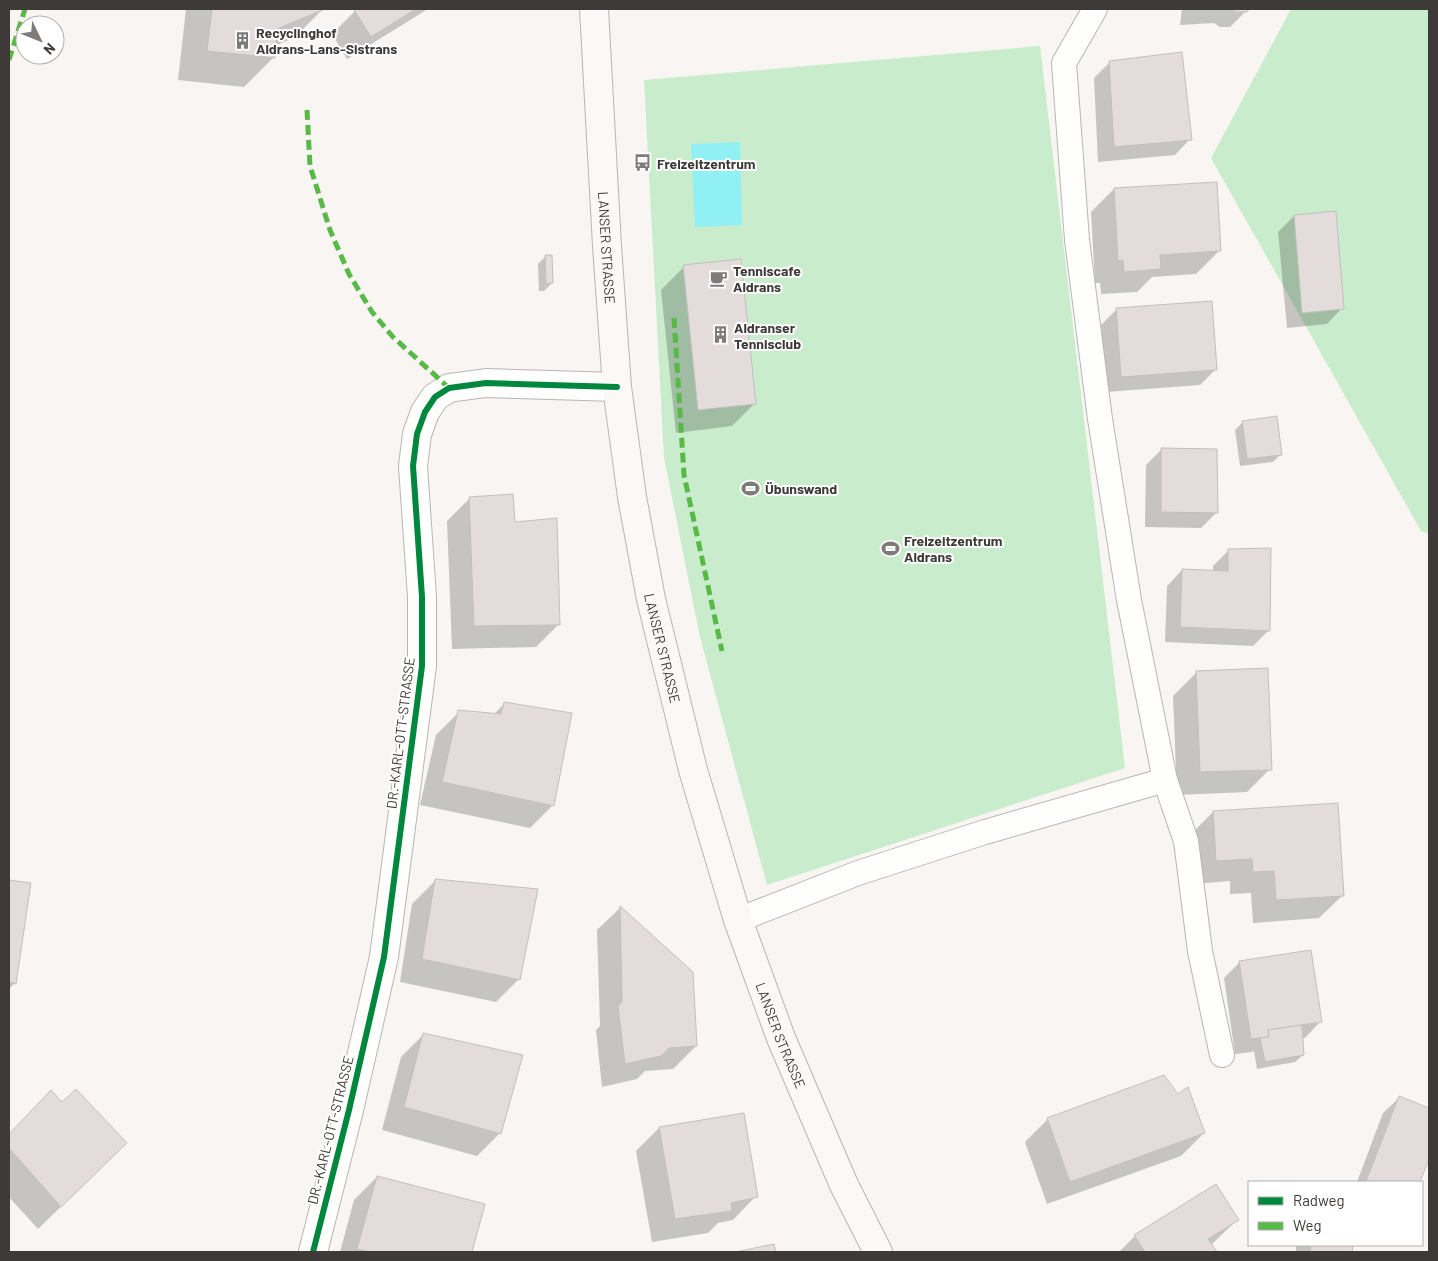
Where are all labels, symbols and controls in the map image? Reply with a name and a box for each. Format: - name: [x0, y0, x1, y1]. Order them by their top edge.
- north arrow: [15, 15, 65, 65]
- place label: Recyclinghof Aldrans-Lans-Sistrans: [256, 24, 397, 57]
- building icon: Recyclinghof Aldrans-Lans-Sistrans: [232, 30, 252, 50]
- text: N: [40, 40, 59, 58]
- bus stop icon: Freizeitzentrum: [633, 153, 653, 173]
- place label: Freizeitzentrum: [657, 155, 756, 172]
- street label: LANSER STRASSE: [596, 191, 620, 304]
- place label: Tenniscafe Aldrans: [733, 262, 801, 295]
- cafe icon: Tenniscafe Aldrans: [709, 268, 729, 288]
- place label: Aldranser Tennisclub: [734, 319, 801, 352]
- building icon: Aldranser Tennisclub: [710, 325, 730, 345]
- sports icon: Übunswand: [741, 478, 761, 498]
- place label: Übunswand: [765, 480, 837, 497]
- place label: Freizeitzentrum Aldrans: [904, 532, 1003, 565]
- sports icon: Freizeitzentrum Aldrans: [880, 538, 900, 558]
- street label: LANSER STRASSE: [642, 592, 685, 705]
- street label: DR.-KARL-OTT-STRASSE: [382, 656, 418, 810]
- street label: LANSER STRASSE: [753, 980, 810, 1090]
- street label: DR.-KARL-OTT-STRASSE: [303, 1054, 357, 1206]
- legend: [1248, 1181, 1423, 1246]
- text: Radweg: [1293, 1191, 1345, 1209]
- text: Weg: [1293, 1216, 1321, 1234]

